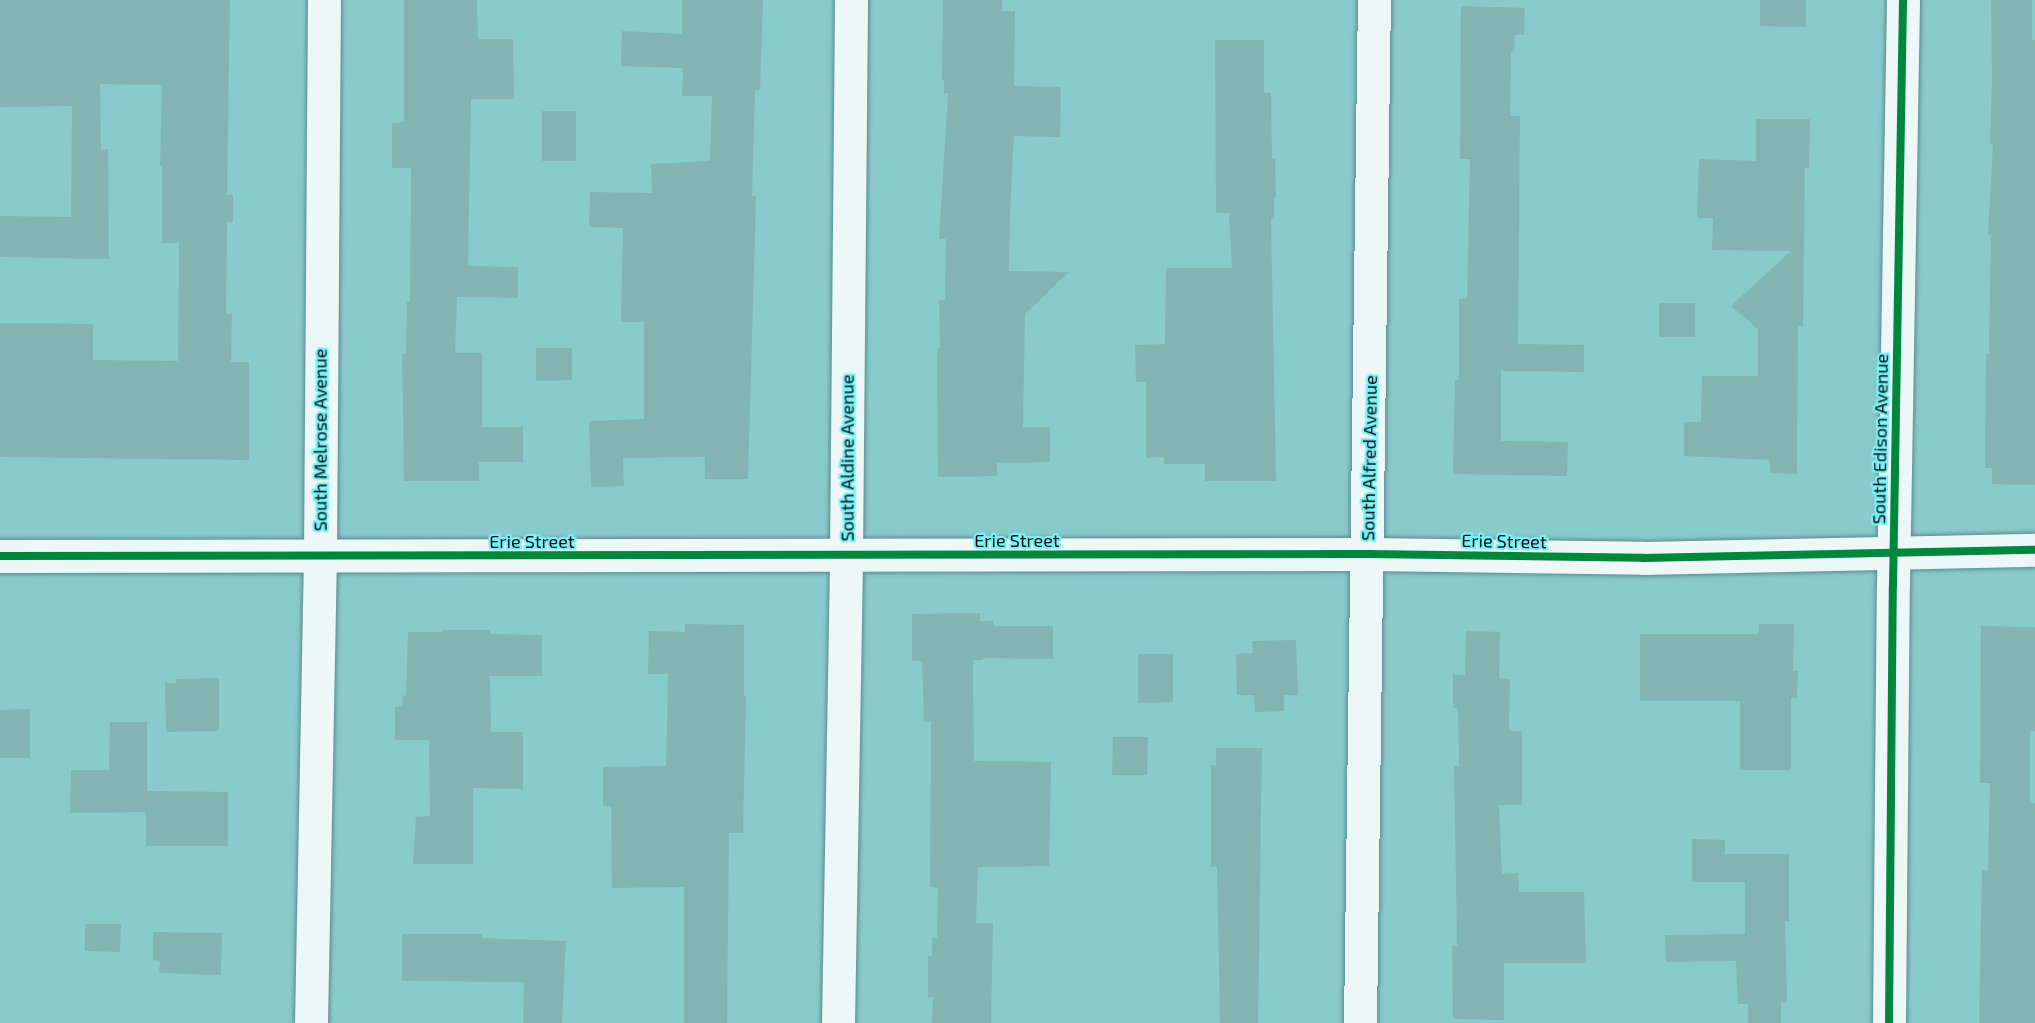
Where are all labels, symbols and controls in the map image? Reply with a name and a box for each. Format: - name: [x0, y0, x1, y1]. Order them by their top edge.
- street label: South Melrose Avenue: [309, 348, 331, 532]
- street label: South Edison Avenue: [1868, 353, 1892, 525]
- street label: South Aldine Avenue: [836, 374, 858, 542]
- street label: South Alfred Avenue: [1357, 375, 1381, 541]
- street label: Erie Street: [974, 529, 1060, 551]
- street label: Erie Street: [1461, 529, 1547, 553]
- street label: Erie Street: [489, 530, 575, 552]

